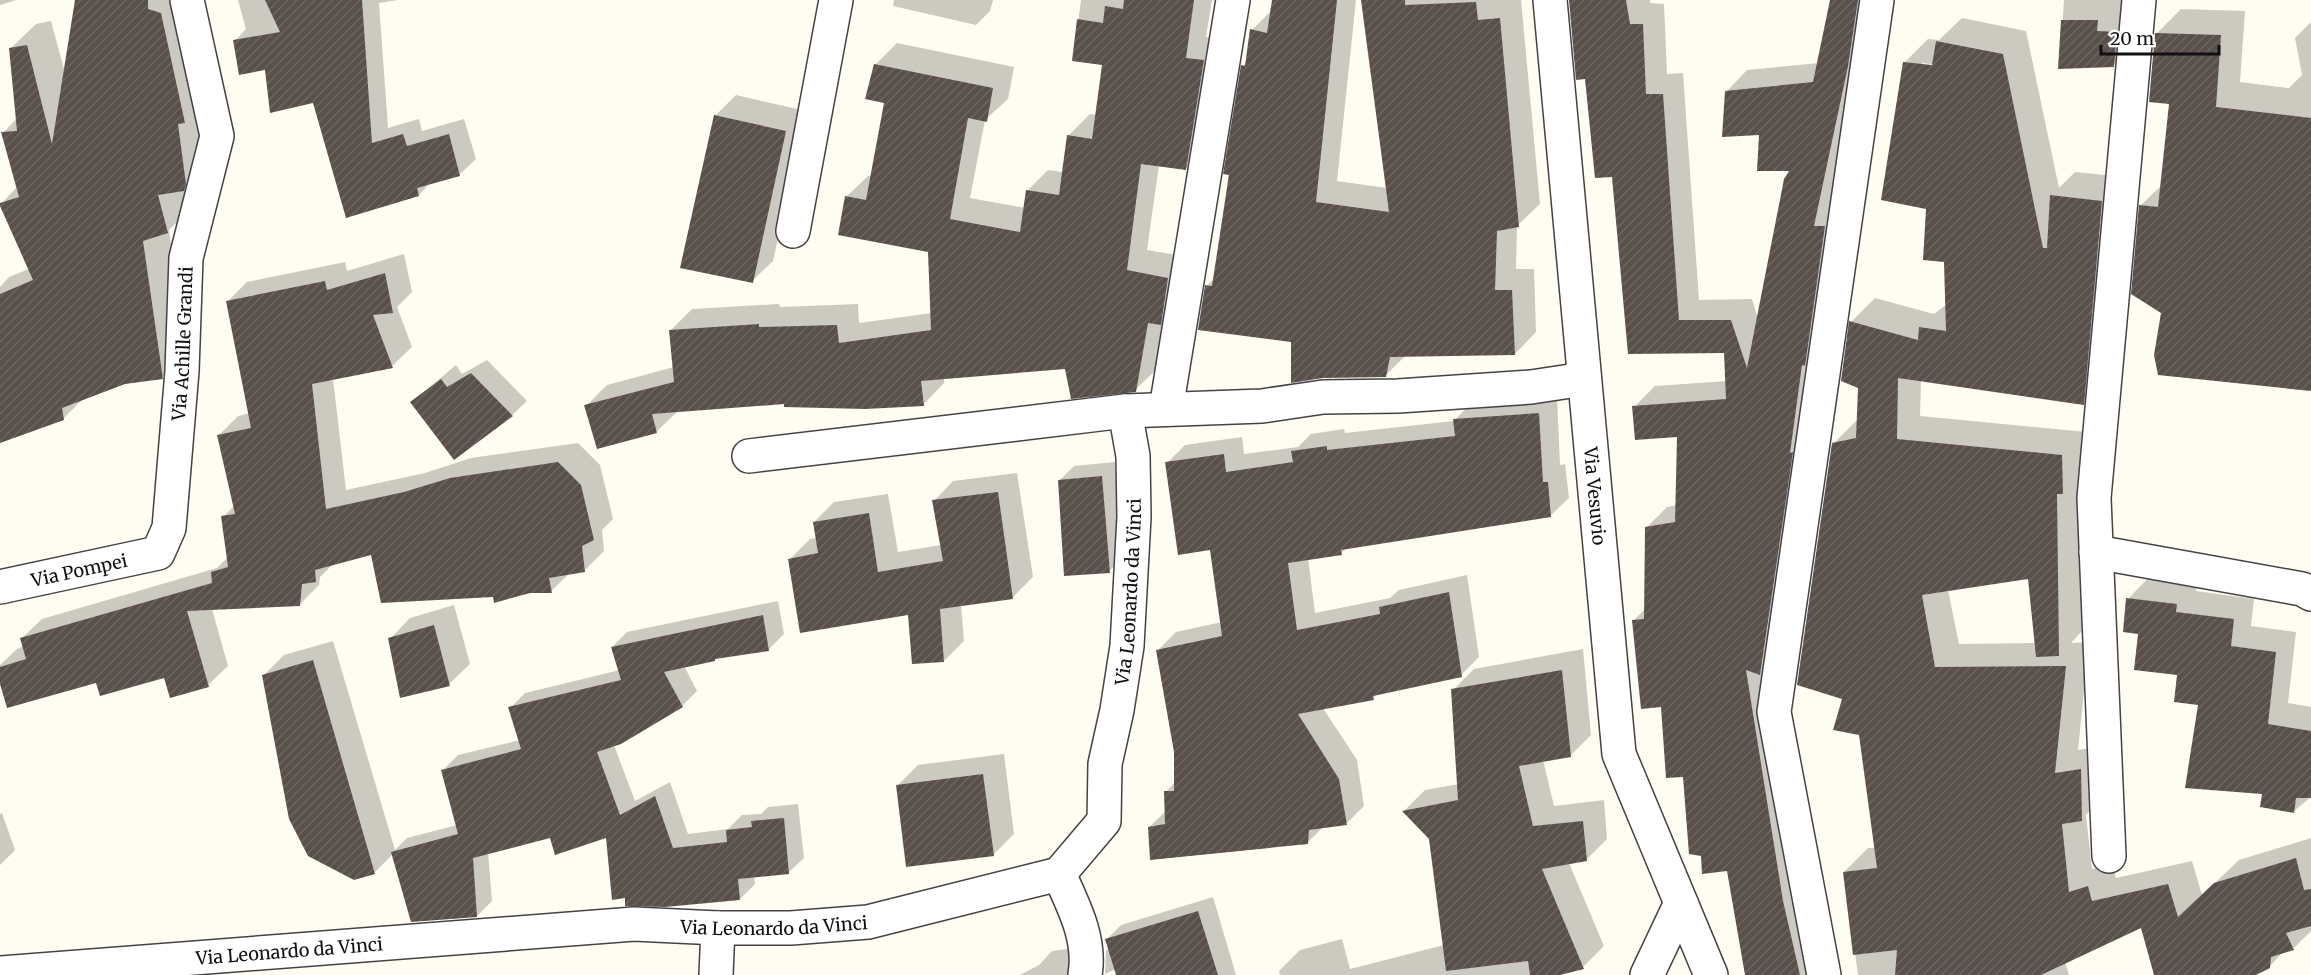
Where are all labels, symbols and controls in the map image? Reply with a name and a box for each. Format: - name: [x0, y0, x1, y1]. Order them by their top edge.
- scale bar: [2101, 18, 2220, 56]
- text: 20 m: [2110, 27, 2154, 50]
- street label: Via Achille Grandi: [166, 266, 197, 423]
- street label: Via Vesuvio: [1579, 445, 1611, 546]
- street label: Via Leonardo da Vinci: [1109, 498, 1146, 688]
- street label: Via Pompei: [28, 548, 130, 592]
- street label: Via Leonardo da Vinci: [679, 911, 869, 940]
- street label: Via Leonardo da Vinci: [194, 932, 384, 969]

